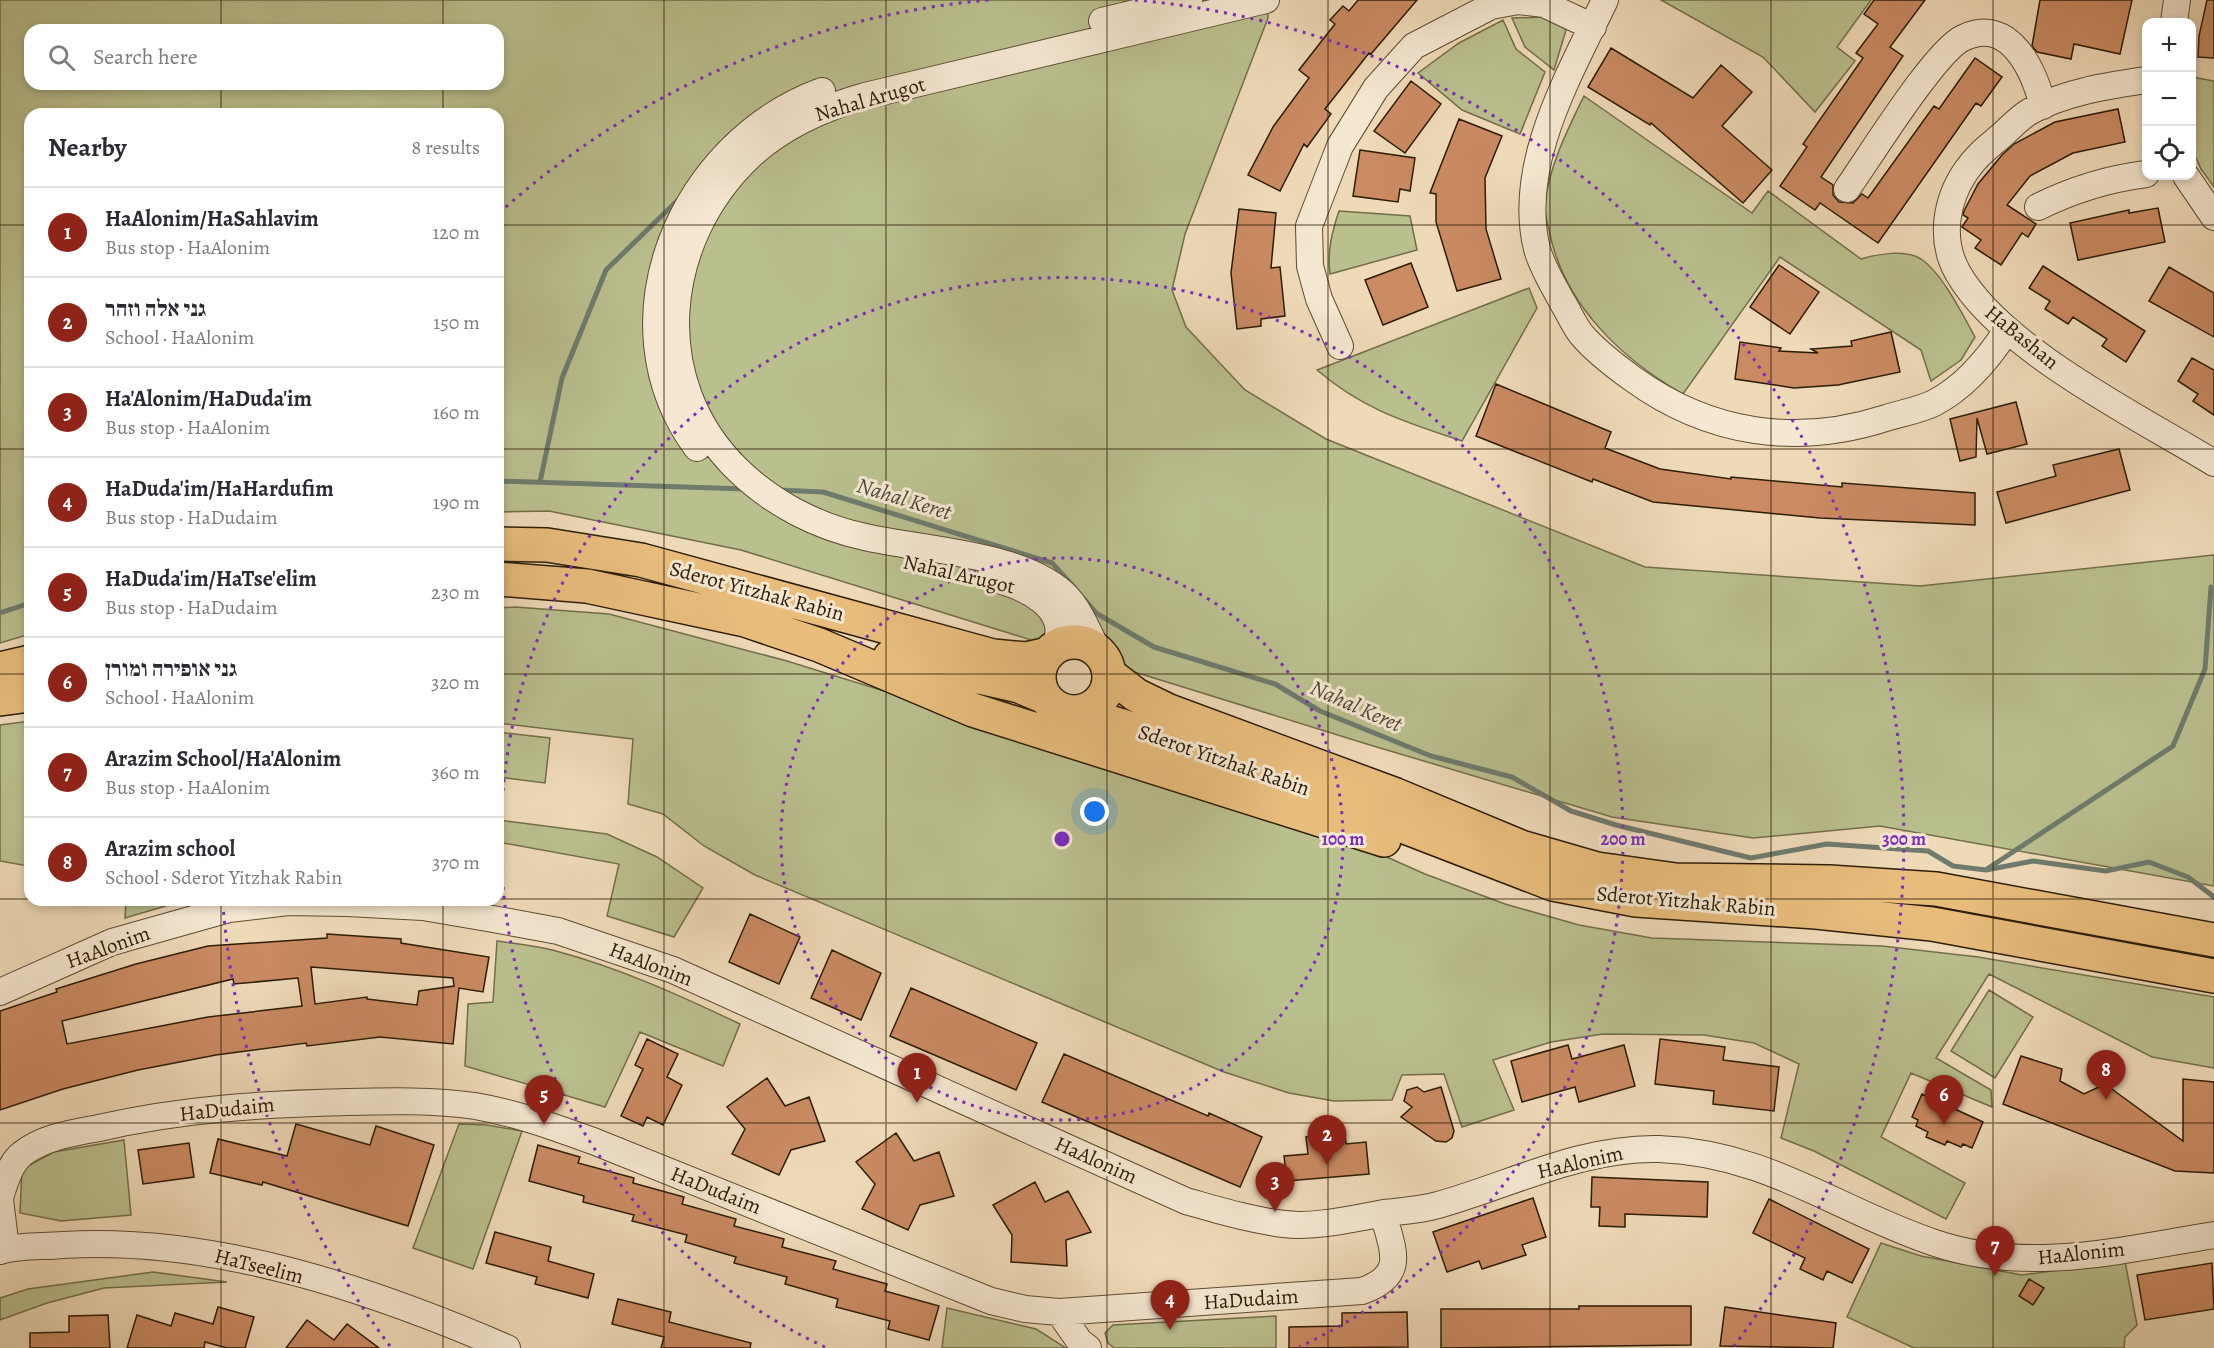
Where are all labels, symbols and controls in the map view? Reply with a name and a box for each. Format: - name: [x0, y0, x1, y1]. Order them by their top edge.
- map controls: [2142, 18, 2196, 180]
- button: +: [2142, 18, 2196, 72]
- search box: [24, 24, 504, 90]
- icon: search: [45, 41, 78, 74]
- text: Search here: [93, 42, 198, 72]
- street label: Nahal Arugot: [811, 70, 929, 128]
- button: −: [2142, 72, 2196, 126]
- button: locate: [2142, 126, 2196, 180]
- text: Nearby: [48, 130, 127, 165]
- text: 8 results: [412, 134, 480, 161]
- text: HaAlonim/HaSahlavim: [105, 204, 319, 234]
- text: 1: [64, 219, 71, 246]
- text: 120 m: [432, 219, 480, 246]
- text: Bus stop · HaAlonim: [105, 234, 270, 261]
- text: גני אלה וזהר: [105, 294, 206, 324]
- street label: HaBashan: [1979, 298, 2065, 376]
- text: 2: [63, 309, 72, 336]
- text: 150 m: [433, 309, 480, 336]
- text: School · HaAlonim: [105, 324, 254, 351]
- text: Ha'Alonim/HaDuda'im: [105, 384, 312, 414]
- text: 3: [63, 399, 72, 426]
- text: 160 m: [433, 399, 480, 426]
- text: Bus stop · HaAlonim: [105, 414, 270, 441]
- water label: Nahal Keret: [853, 470, 955, 528]
- text: HaDuda'im/HaHardufim: [105, 474, 334, 504]
- text: 4: [63, 489, 72, 516]
- text: 190 m: [433, 489, 480, 516]
- text: Bus stop · HaDudaim: [105, 504, 278, 531]
- street label: Nahal Arugot: [900, 548, 1018, 600]
- street label: Sderot Yitzhak Rabin: [667, 554, 847, 628]
- text: HaDuda'im/HaTse'elim: [105, 564, 317, 594]
- text: 5: [63, 579, 72, 606]
- text: 230 m: [431, 579, 480, 606]
- text: Bus stop · HaDudaim: [105, 594, 278, 621]
- text: גני אופירה ומורן: [105, 654, 237, 684]
- text: 6: [63, 669, 72, 696]
- text: 320 m: [431, 669, 480, 696]
- water label: Nahal Keret: [1306, 673, 1407, 740]
- text: School · HaAlonim: [105, 684, 254, 711]
- street label: Sderot Yitzhak Rabin: [1135, 718, 1313, 802]
- text: Arazim School/Ha'Alonim: [105, 744, 341, 774]
- text: 7: [63, 759, 72, 786]
- text: 360 m: [431, 759, 480, 786]
- text: Bus stop · HaAlonim: [105, 774, 270, 801]
- your location: [1080, 797, 1109, 826]
- text: 100 m: [1322, 827, 1364, 851]
- text: 200 m: [1600, 827, 1646, 851]
- text: 300 m: [1882, 827, 1926, 851]
- centre of rings: [1052, 829, 1072, 849]
- text: Arazim school: [105, 834, 235, 864]
- text: 8: [63, 849, 72, 876]
- text: 370 m: [432, 849, 480, 876]
- text: School · Sderot Yitzhak Rabin: [105, 864, 342, 891]
- street label: Sderot Yitzhak Rabin: [1595, 879, 1777, 923]
- street label: HaAlonim: [62, 919, 154, 975]
- street label: HaAlonim: [605, 935, 697, 993]
- pin: 8: [2086, 1050, 2126, 1100]
- pin: 1: [898, 1054, 936, 1103]
- pin: 5: [524, 1076, 564, 1125]
- pin: 6: [1924, 1076, 1964, 1125]
- street label: HaDudaim: [178, 1090, 276, 1128]
- pin: 2: [1308, 1116, 1346, 1165]
- street label: HaAlonim: [1050, 1129, 1142, 1191]
- street label: HaAlonim: [1534, 1139, 1626, 1185]
- street label: HaDudaim: [667, 1159, 765, 1221]
- pin: 3: [1256, 1162, 1294, 1212]
- pin: 7: [1976, 1226, 2014, 1276]
- street label: HaAlonim: [2036, 1235, 2126, 1271]
- street label: HaTseelim: [212, 1241, 306, 1291]
- pin: 4: [1150, 1280, 1190, 1330]
- street label: HaDudaim: [1202, 1282, 1300, 1316]

